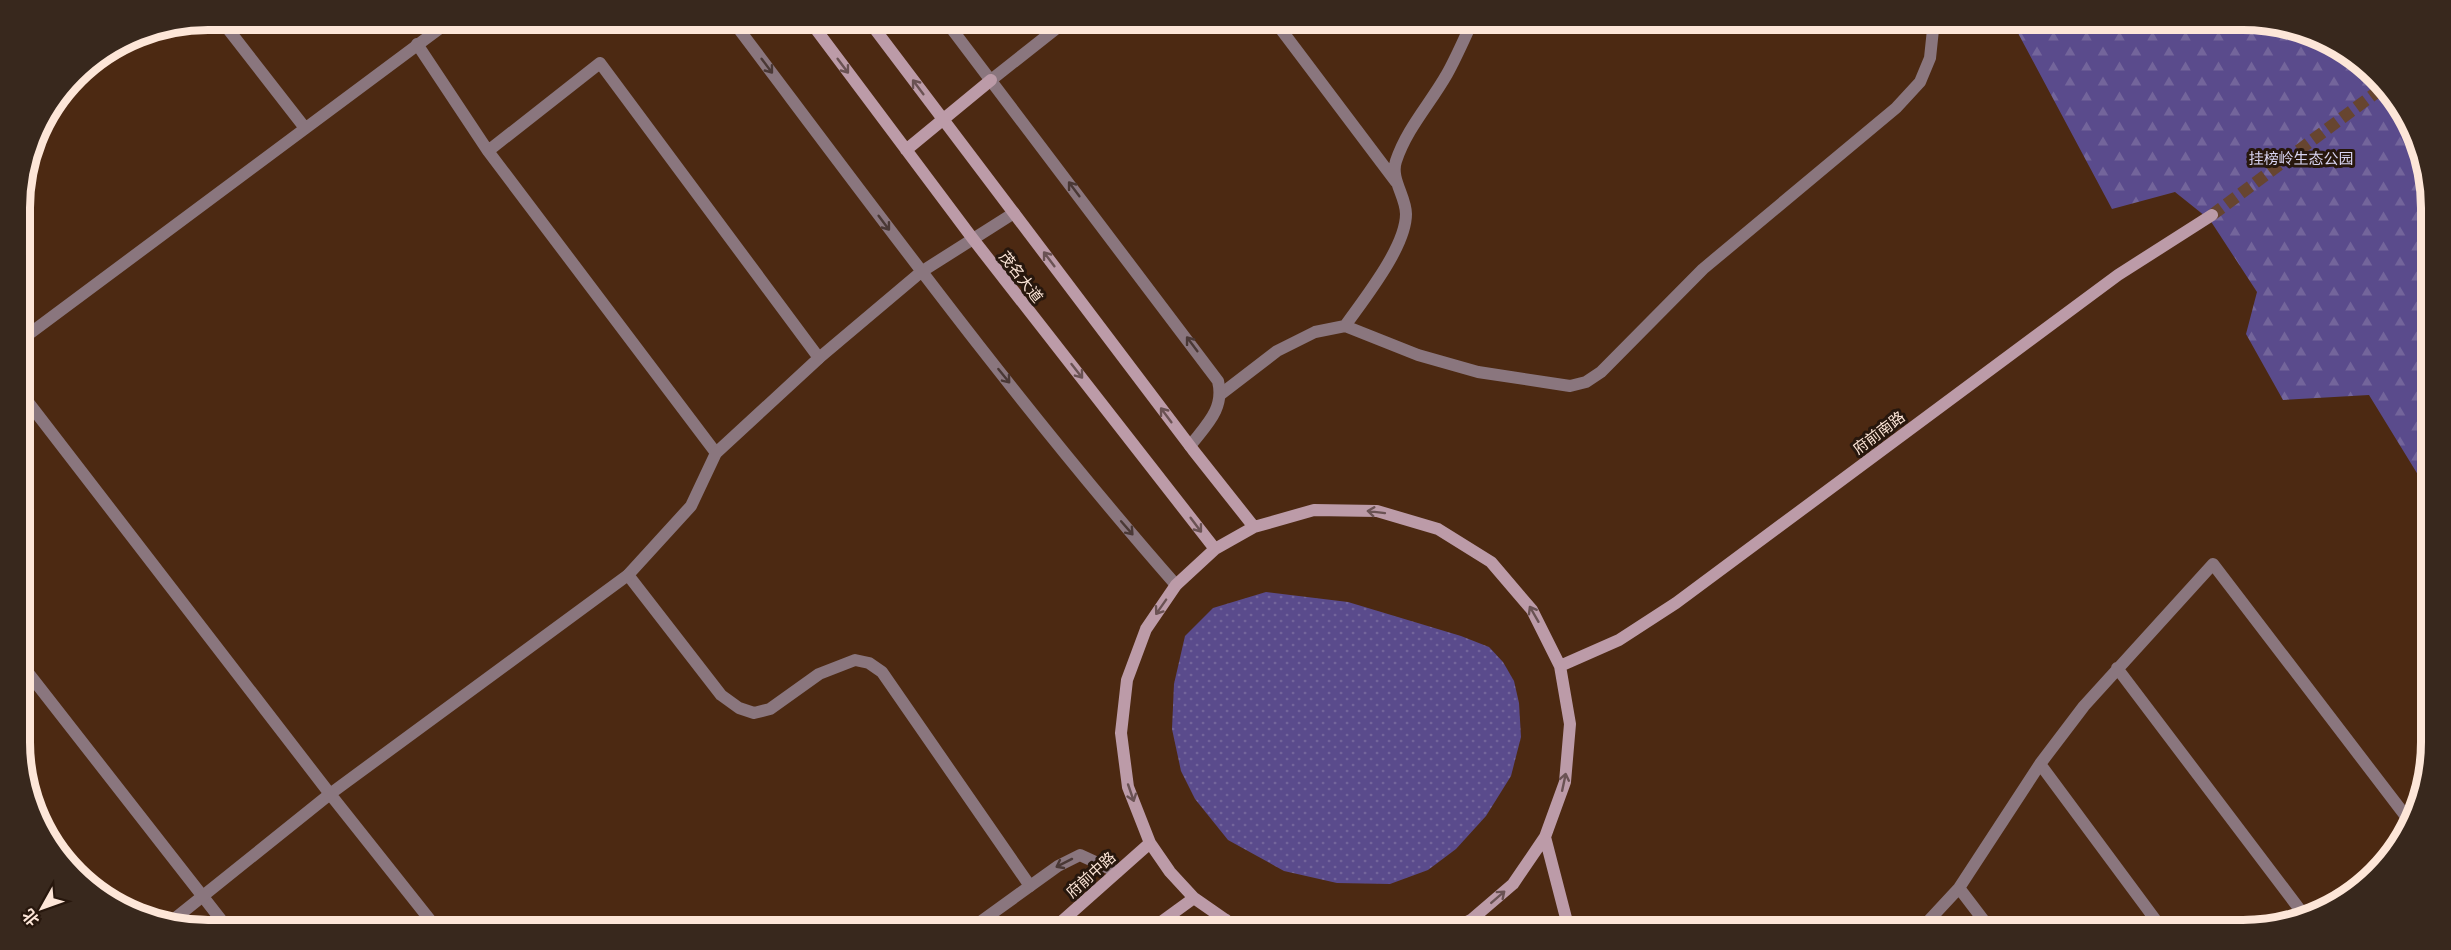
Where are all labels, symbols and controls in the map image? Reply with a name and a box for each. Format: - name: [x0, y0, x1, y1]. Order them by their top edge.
- one-way arrow: [761, 58, 774, 74]
- one-way arrow: [837, 58, 850, 74]
- one-way arrow: [912, 79, 925, 95]
- park label: 挂榜岭生态公园: [2248, 149, 2354, 168]
- one-way arrow: [1068, 182, 1081, 198]
- one-way arrow: [878, 214, 890, 230]
- street label: 茂名大道: [995, 247, 1047, 306]
- one-way arrow: [1042, 252, 1055, 268]
- one-way arrow: [1186, 337, 1199, 353]
- one-way arrow: [1070, 363, 1083, 379]
- one-way arrow: [998, 368, 1011, 384]
- one-way arrow: [1160, 407, 1173, 423]
- street label: 府前南路: [1849, 407, 1908, 458]
- one-way arrow: [1366, 506, 1386, 517]
- one-way arrow: [1190, 517, 1203, 533]
- one-way arrow: [1120, 520, 1133, 536]
- one-way arrow: [1155, 599, 1167, 615]
- one-way arrow: [1528, 606, 1540, 623]
- one-way arrow: [1559, 773, 1570, 792]
- one-way arrow: [1126, 783, 1137, 802]
- street label: 府前中路: [1062, 847, 1119, 902]
- one-way arrow: [1056, 857, 1073, 869]
- north arrow: [12, 878, 72, 938]
- one-way arrow: [1490, 890, 1505, 904]
- text: 北: [18, 905, 43, 930]

